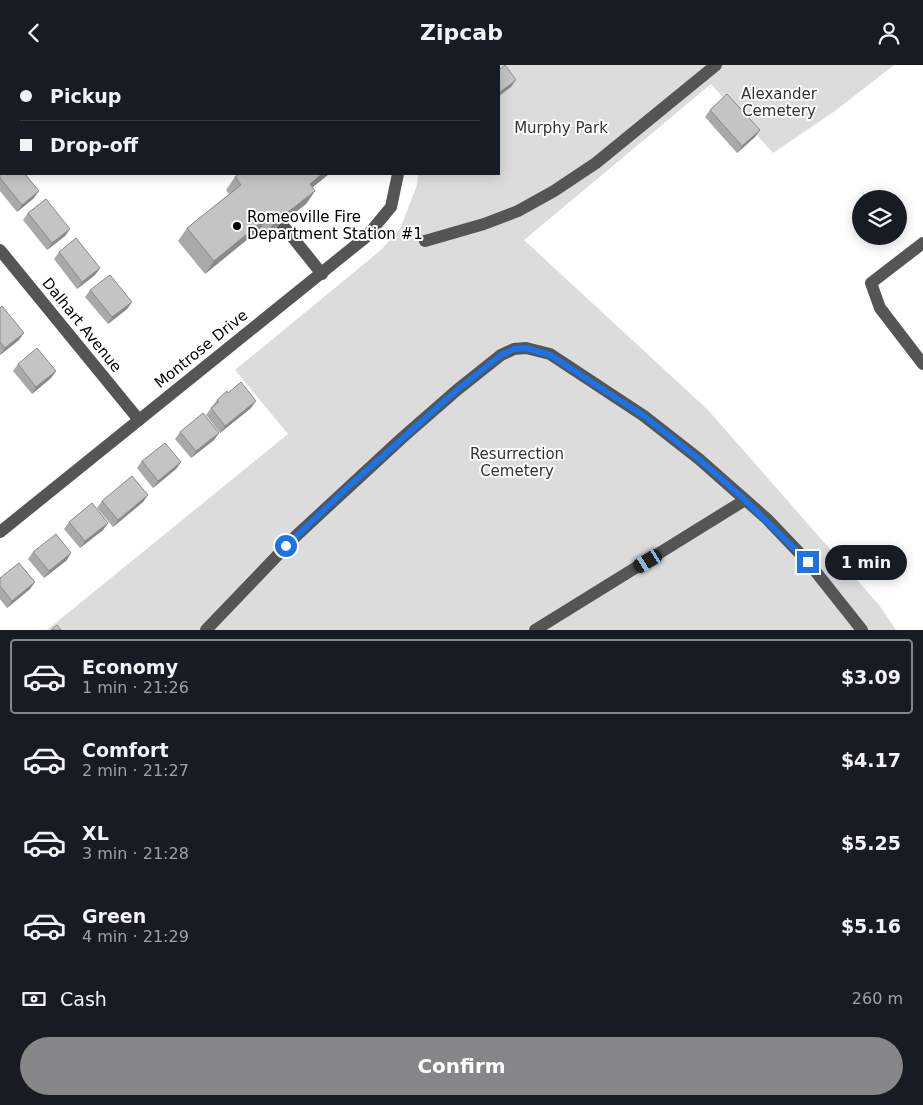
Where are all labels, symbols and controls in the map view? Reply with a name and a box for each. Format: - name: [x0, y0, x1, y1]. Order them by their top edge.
- icon: back: [20, 19, 48, 47]
- icon: person: [875, 19, 903, 47]
- text: Zipcab: [420, 20, 503, 45]
- text: Pickup: [50, 85, 121, 107]
- park label: Alexander Cemetery: [741, 85, 818, 120]
- park label: Murphy Park: [514, 119, 608, 137]
- text: Drop-off: [50, 134, 138, 156]
- map controls: [852, 190, 907, 245]
- button: layers: [852, 190, 907, 245]
- place label: Romeoville Fire Department Station #1: [247, 208, 423, 243]
- marker: Romeoville Fire Department Station #1: [231, 220, 243, 232]
- street label: Dalhart Avenue: [38, 274, 126, 376]
- street label: Montrose Drive: [151, 306, 251, 392]
- park label: Resurrection Cemetery: [470, 445, 564, 480]
- route start: [275, 535, 297, 557]
- callout: 1 min: [826, 545, 908, 579]
- car: [631, 547, 664, 575]
- route end: [797, 551, 819, 573]
- text: 1 min: [841, 553, 891, 572]
- icon: car: [22, 654, 67, 699]
- text: Economy: [82, 656, 178, 678]
- text: $3.09: [841, 666, 901, 688]
- text: 1 min · 21:26: [82, 678, 189, 697]
- icon: car: [22, 737, 67, 782]
- text: Comfort: [82, 739, 169, 761]
- text: $4.17: [841, 749, 901, 771]
- text: 2 min · 21:27: [82, 761, 189, 780]
- icon: car: [22, 820, 67, 865]
- text: XL: [82, 822, 109, 844]
- text: $5.25: [841, 832, 901, 854]
- text: 3 min · 21:28: [82, 844, 189, 863]
- icon: car: [22, 903, 67, 948]
- text: Green: [82, 905, 146, 927]
- text: $5.16: [841, 915, 901, 937]
- text: 4 min · 21:29: [82, 927, 189, 946]
- icon: cash: [20, 985, 48, 1013]
- text: Cash: [60, 988, 107, 1010]
- text: 260 m: [852, 989, 903, 1008]
- button: Confirm: [20, 1037, 903, 1095]

